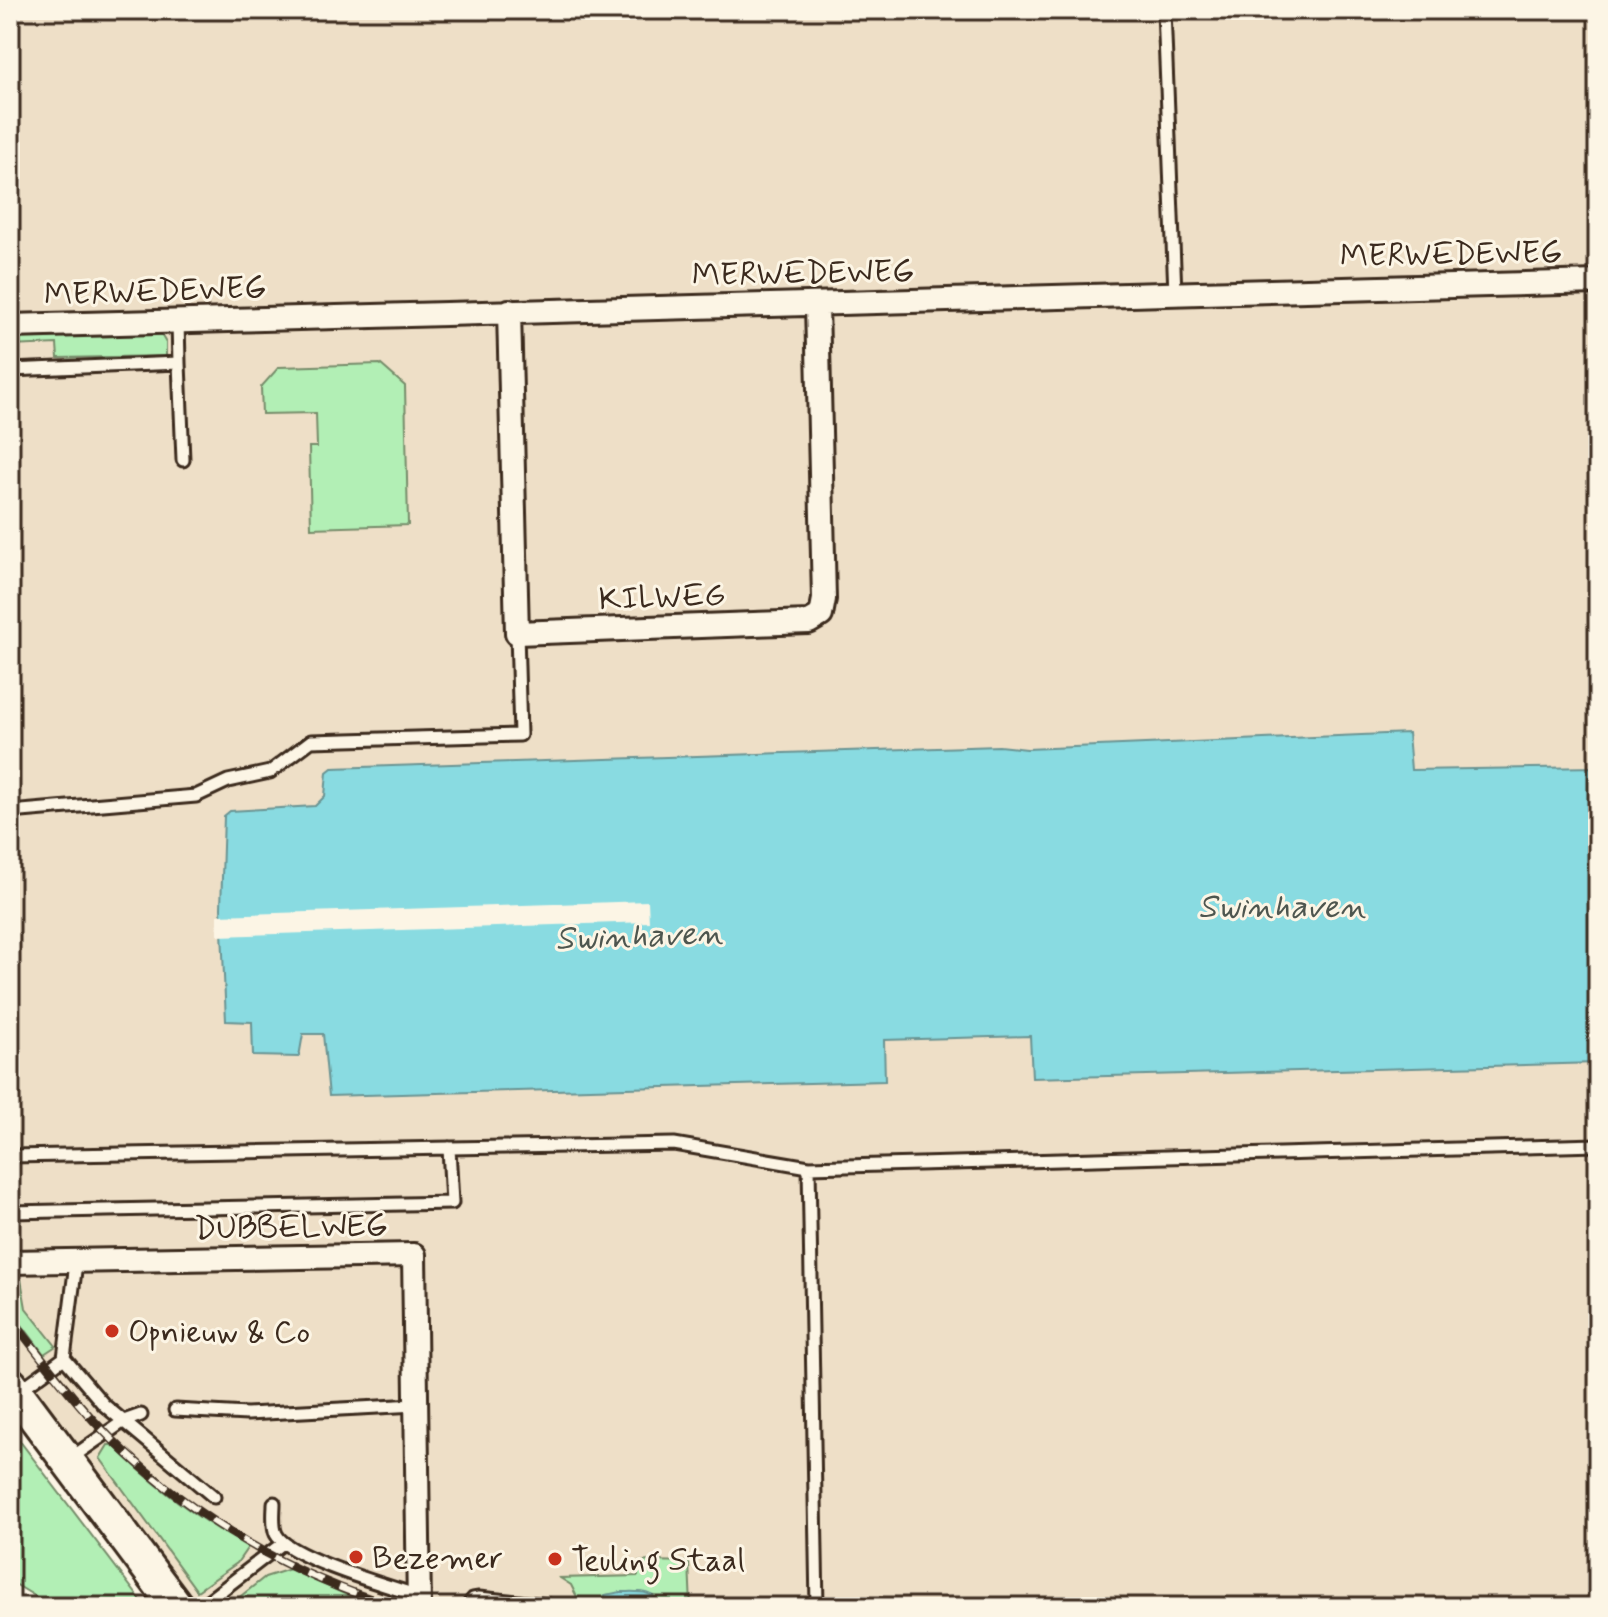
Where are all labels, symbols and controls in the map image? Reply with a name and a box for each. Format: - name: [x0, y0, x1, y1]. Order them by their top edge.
- street label: MERWEDEWEG: [1340, 232, 1563, 278]
- street label: MERWEDEWEG: [692, 251, 915, 297]
- street label: MERWEDEWEG: [43, 267, 267, 317]
- street label: KILWEG: [598, 575, 726, 621]
- water label: Swinhaven: [1198, 885, 1366, 930]
- water label: Swinhaven: [554, 911, 724, 962]
- street label: DUBBELWEG: [194, 1205, 388, 1251]
- place label: Opnieuw & Co: [128, 1312, 310, 1354]
- marker: Opnieuw & Co: [103, 1322, 121, 1340]
- place label: Bezemer: [372, 1538, 503, 1580]
- place label: Teuling Staal: [571, 1540, 745, 1585]
- marker: Bezemer: [347, 1548, 365, 1566]
- marker: Teuling Staal: [546, 1550, 564, 1568]

